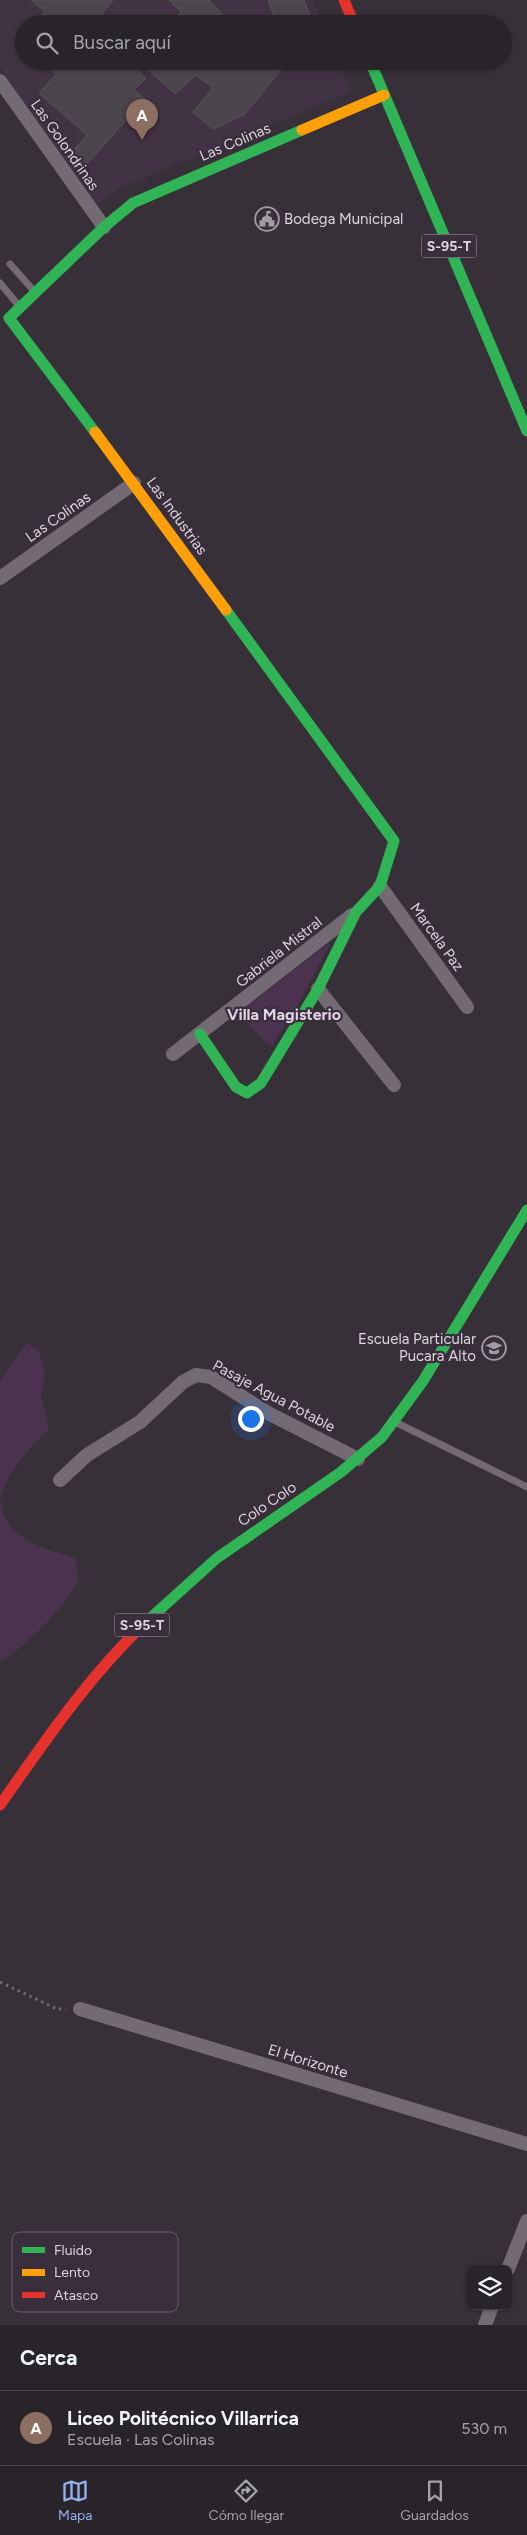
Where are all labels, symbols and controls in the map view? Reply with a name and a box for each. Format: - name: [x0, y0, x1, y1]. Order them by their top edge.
- search box: [15, 15, 512, 70]
- icon: search: [33, 29, 61, 57]
- text: Buscar aquí: [73, 31, 171, 54]
- street label: Las Golondrinas: [27, 96, 103, 194]
- pin: A: [126, 99, 158, 140]
- street label: Las Colinas: [197, 119, 273, 165]
- public building icon: Bodega Municipal: [254, 206, 280, 232]
- place label: Bodega Municipal: [284, 210, 403, 228]
- road number: S-95-T: [422, 235, 476, 258]
- street label: Las Industrias: [143, 474, 211, 558]
- street label: Las Colinas: [22, 488, 94, 546]
- street label: Marcela Paz: [406, 899, 468, 975]
- street label: Gabriela Mistral: [232, 913, 326, 991]
- district label: Villa Magisterio: [227, 1005, 341, 1024]
- place label: Escuela Particular Pucara Alto: [358, 1330, 476, 1365]
- school or university icon: Escuela Particular Pucara Alto: [481, 1335, 507, 1361]
- street label: Pasaje Agua Potable: [210, 1356, 338, 1436]
- your location: [238, 1406, 264, 1432]
- street label: Colo Colo: [234, 1478, 300, 1530]
- road number: S-95-T: [114, 1614, 170, 1636]
- street label: El Horizonte: [266, 2040, 350, 2082]
- legend: [12, 2232, 178, 2312]
- text: Fluido: [54, 2242, 92, 2259]
- text: Lento: [54, 2264, 90, 2281]
- map controls: [467, 2265, 512, 2310]
- button: layers: [467, 2265, 512, 2310]
- text: Atasco: [54, 2287, 98, 2304]
- text: Cerca: [20, 2345, 77, 2370]
- text: Liceo Politécnico Villarrica: [67, 2407, 299, 2430]
- text: A: [30, 2419, 42, 2438]
- text: 530 m: [461, 2419, 507, 2438]
- text: Escuela · Las Colinas: [67, 2430, 214, 2449]
- tab: Mapa: [58, 2477, 92, 2524]
- tab: Cómo llegar: [209, 2477, 284, 2524]
- tab: Guardados: [400, 2477, 469, 2524]

